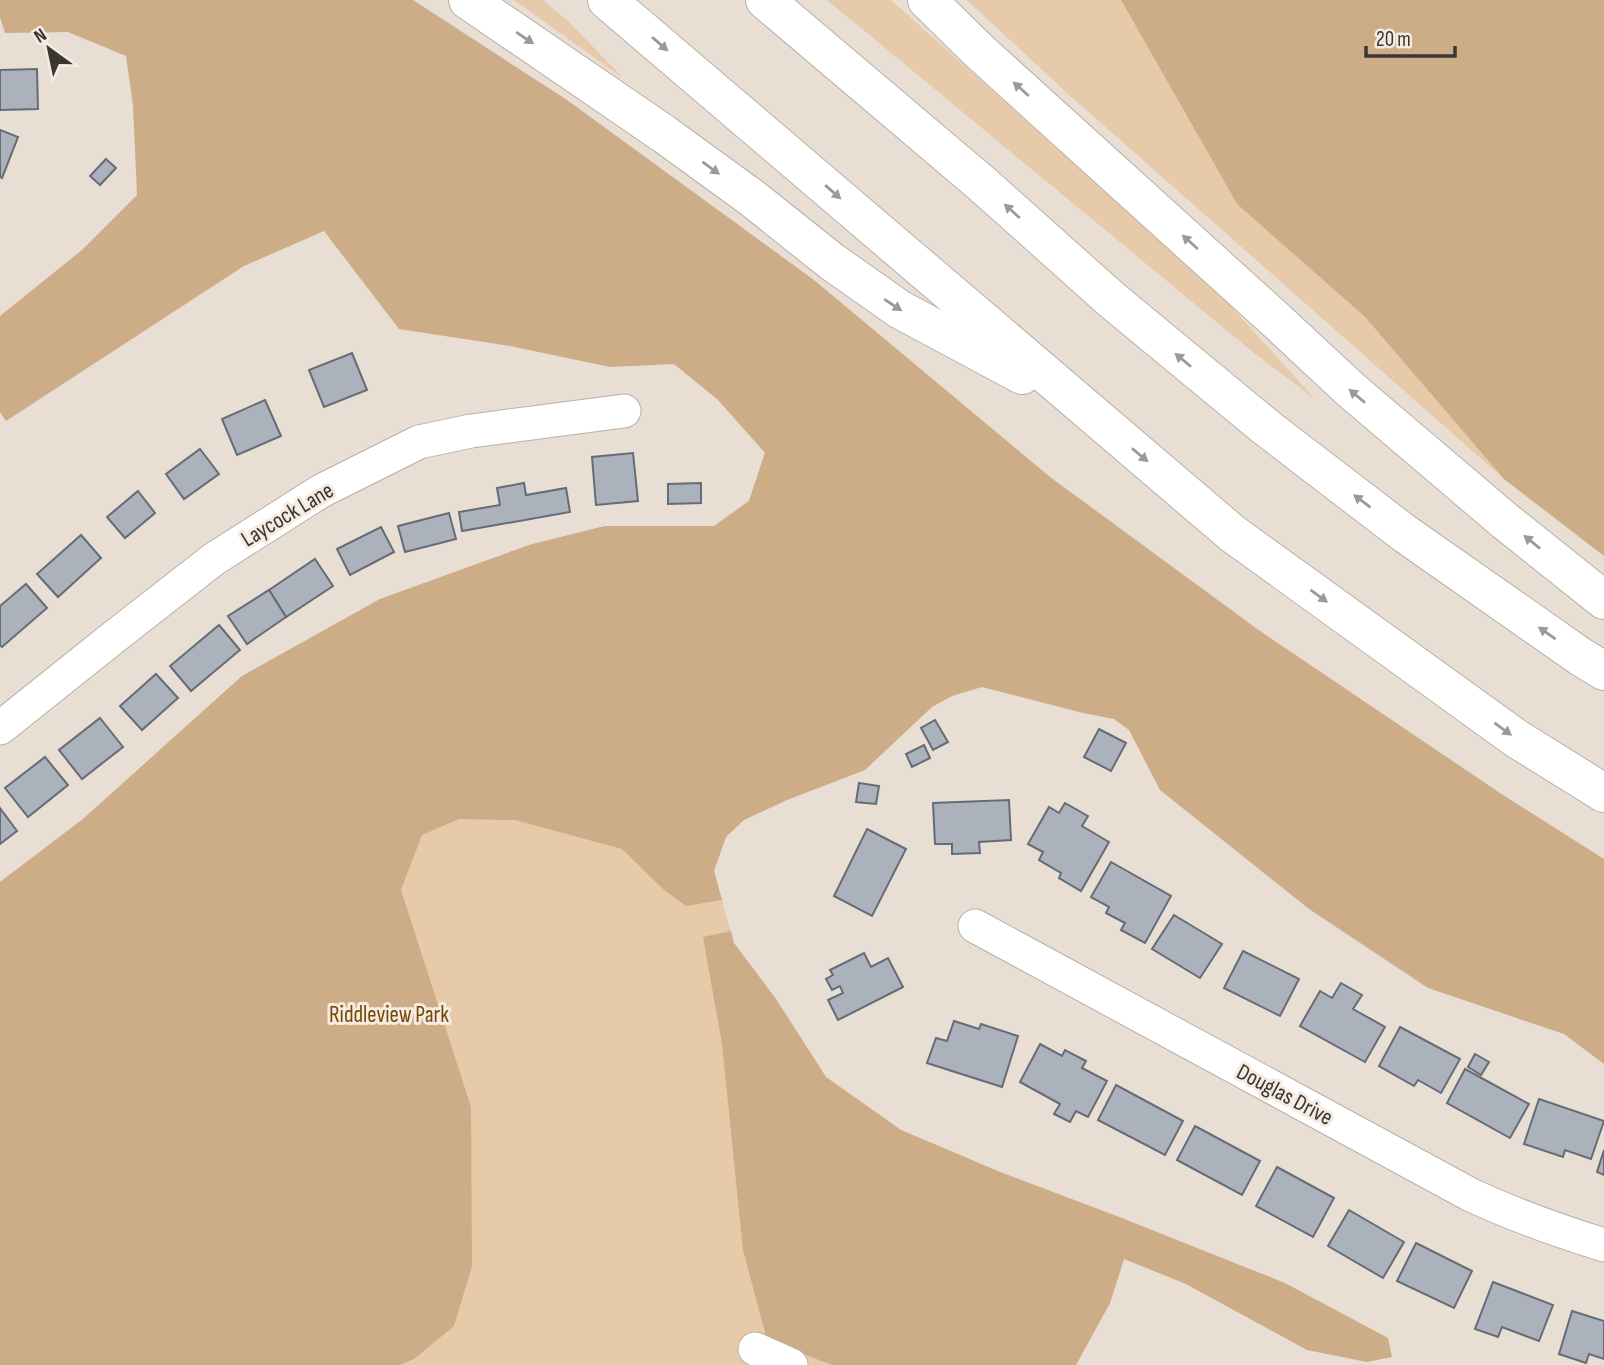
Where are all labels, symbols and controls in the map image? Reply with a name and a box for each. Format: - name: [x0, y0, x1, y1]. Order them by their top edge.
- north arrow: [14, 14, 84, 84]
- scale bar: [1366, 14, 1455, 58]
- text: N: [30, 24, 51, 48]
- text: 20 m: [1376, 27, 1411, 52]
- one-way arrow: [516, 31, 534, 45]
- one-way arrow: [651, 36, 669, 52]
- one-way arrow: [1013, 82, 1030, 98]
- one-way arrow: [702, 161, 721, 175]
- one-way arrow: [824, 184, 841, 199]
- one-way arrow: [1003, 203, 1021, 219]
- one-way arrow: [1181, 234, 1199, 250]
- one-way arrow: [884, 298, 902, 312]
- one-way arrow: [1175, 353, 1192, 368]
- one-way arrow: [1349, 389, 1366, 404]
- one-way arrow: [1131, 448, 1149, 463]
- street label: Laycock Lane: [236, 476, 339, 553]
- one-way arrow: [1353, 494, 1371, 508]
- one-way arrow: [1523, 535, 1540, 550]
- one-way arrow: [1310, 589, 1328, 603]
- one-way arrow: [1538, 626, 1556, 640]
- one-way arrow: [1494, 722, 1512, 736]
- park label: Riddleview Park: [329, 1001, 449, 1029]
- street label: Douglas Drive: [1232, 1058, 1337, 1132]

